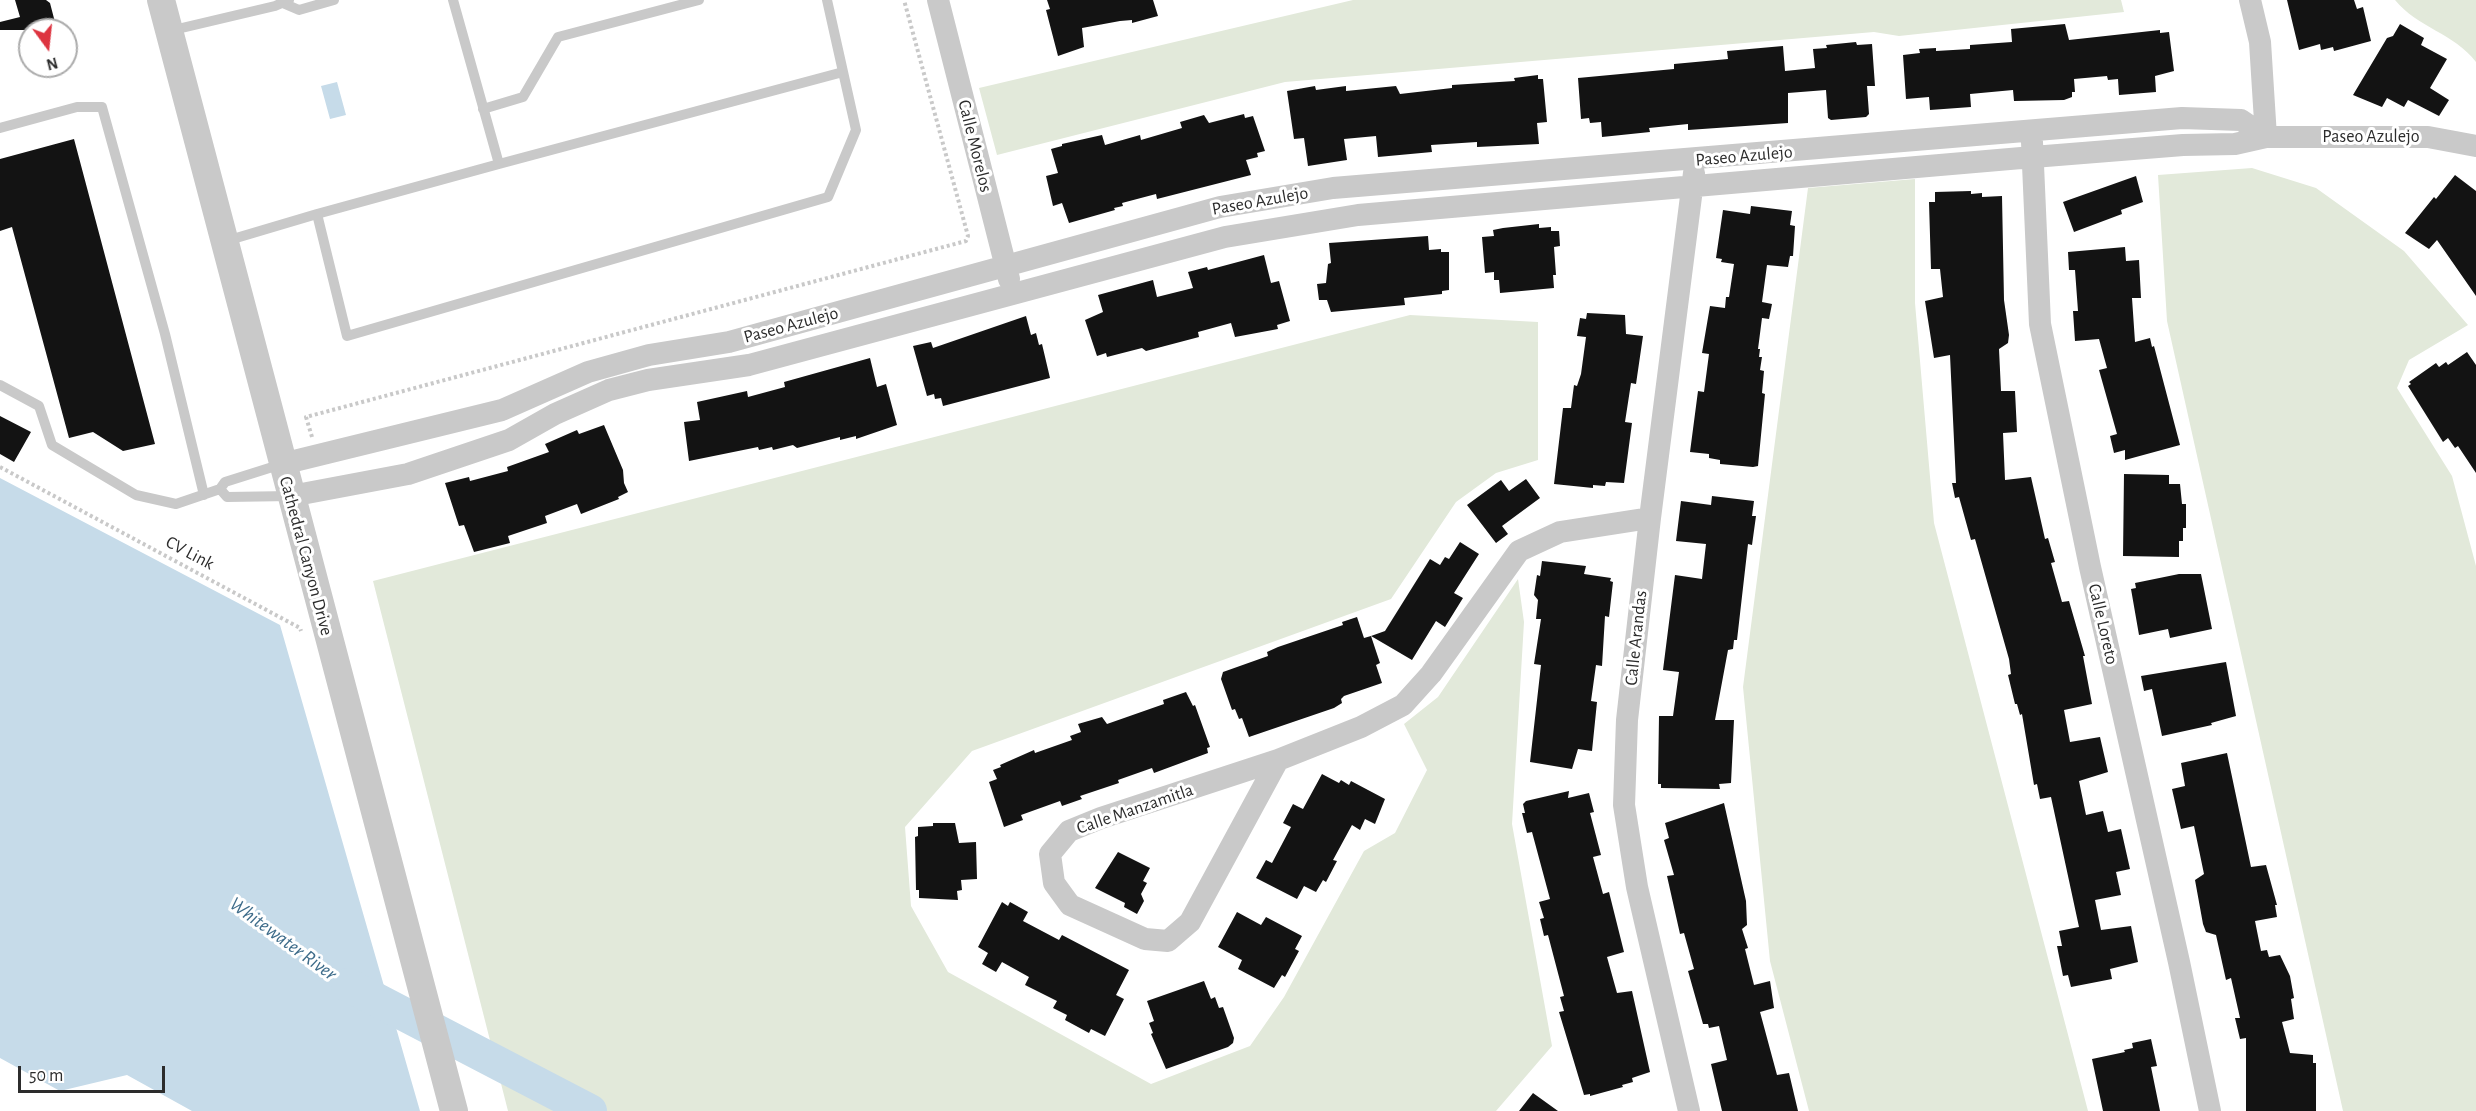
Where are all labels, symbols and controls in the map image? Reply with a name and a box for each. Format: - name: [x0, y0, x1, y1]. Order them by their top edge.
- north arrow: [18, 18, 78, 78]
- text: N: [45, 54, 60, 73]
- street label: Calle Morelos: [953, 98, 997, 194]
- street label: Paseo Azulejo: [2322, 126, 2420, 148]
- street label: Paseo Azulejo: [1695, 141, 1793, 171]
- street label: Paseo Azulejo: [1210, 182, 1310, 220]
- street label: Paseo Azulejo: [741, 302, 841, 348]
- street label: Cathedral Canyon Drive: [274, 474, 338, 638]
- street label: CV Link: [162, 531, 218, 575]
- street label: Calle Loreto: [2083, 582, 2123, 666]
- street label: Calle Arandas: [1620, 589, 1652, 687]
- street label: Calle Manzamitla: [1074, 779, 1196, 839]
- water label: Whitewater River: [225, 892, 341, 986]
- scale bar: [21, 1054, 168, 1092]
- text: 50 m: [29, 1067, 63, 1085]

